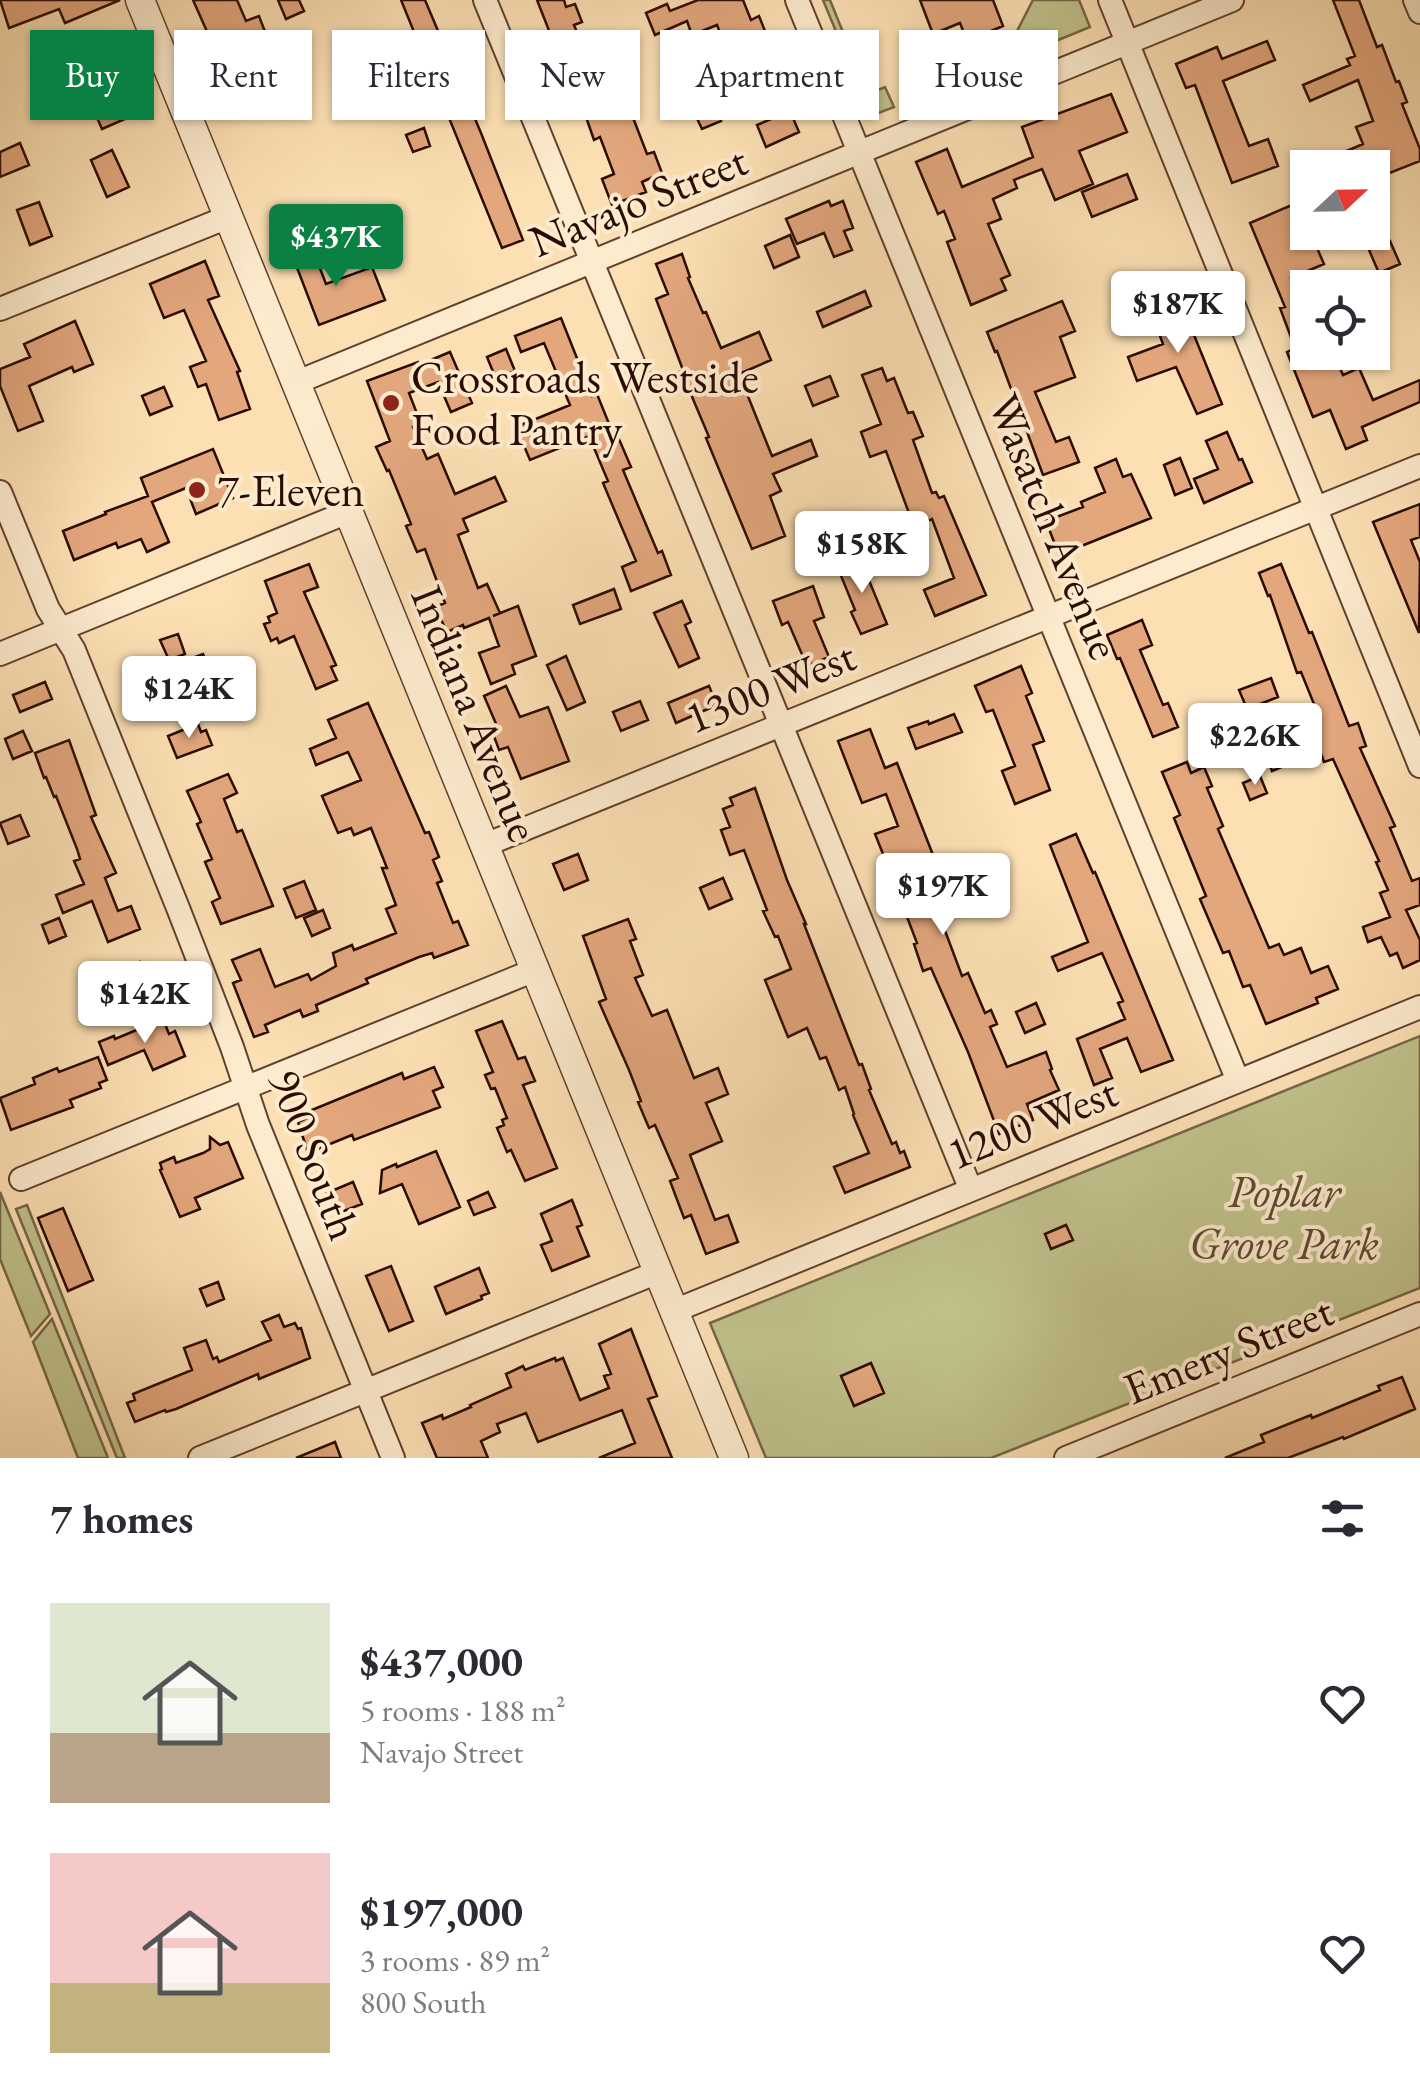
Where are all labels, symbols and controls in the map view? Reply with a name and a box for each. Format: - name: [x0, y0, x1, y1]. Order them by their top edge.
- chip: Buy: [30, 30, 154, 120]
- chip: Rent: [174, 30, 312, 120]
- chip: Filters: [332, 30, 485, 120]
- chip: New: [505, 30, 640, 120]
- chip: Apartment: [660, 30, 879, 120]
- chip: House: [899, 30, 1058, 120]
- street label: Navajo Street: [521, 130, 755, 270]
- north arrow: [1290, 150, 1390, 250]
- map controls: [1290, 150, 1390, 370]
- pin: $437K: [266, 204, 406, 289]
- text: $437K: [291, 215, 381, 257]
- button: locate: [1290, 270, 1390, 370]
- pin: $187K: [1108, 271, 1248, 356]
- text: $187K: [1133, 282, 1223, 324]
- place label: Crossroads Westside Food Pantry: [411, 348, 759, 458]
- street label: Wasatch Avenue: [975, 385, 1135, 667]
- marker: Crossroads Westside Food Pantry: [380, 392, 402, 414]
- place label: 7-Eleven: [217, 461, 365, 519]
- marker: 7-Eleven: [186, 479, 208, 501]
- pin: $158K: [792, 511, 932, 596]
- text: $158K: [817, 522, 907, 564]
- street label: Indiana Avenue: [398, 577, 554, 849]
- street label: 1300 West: [676, 626, 864, 746]
- pin: $124K: [119, 656, 259, 741]
- text: $124K: [144, 667, 234, 709]
- pin: $226K: [1185, 703, 1325, 788]
- text: $226K: [1210, 714, 1300, 756]
- pin: $197K: [873, 853, 1013, 938]
- text: $197K: [898, 864, 988, 906]
- pin: $142K: [75, 961, 215, 1046]
- text: $142K: [100, 972, 190, 1014]
- street label: 900 South: [256, 1061, 374, 1247]
- street label: 1200 West: [938, 1062, 1126, 1182]
- park label: Poplar Grove Park: [1189, 1162, 1379, 1272]
- street label: Emery Street: [1115, 1281, 1341, 1417]
- text: 7 homes: [50, 1491, 193, 1546]
- icon: filters: [1315, 1491, 1370, 1546]
- text: $437,000: [360, 1634, 523, 1689]
- icon: home: [130, 1643, 250, 1763]
- icon: heart: [1315, 1676, 1370, 1731]
- text: 5 rooms · 188 m²: [360, 1689, 566, 1731]
- text: Navajo Street: [360, 1731, 523, 1773]
- text: $197,000: [360, 1884, 523, 1939]
- icon: home: [130, 1893, 250, 2013]
- icon: heart: [1315, 1926, 1370, 1981]
- text: 3 rooms · 89 m²: [360, 1939, 550, 1981]
- text: 800 South: [360, 1981, 487, 2023]

